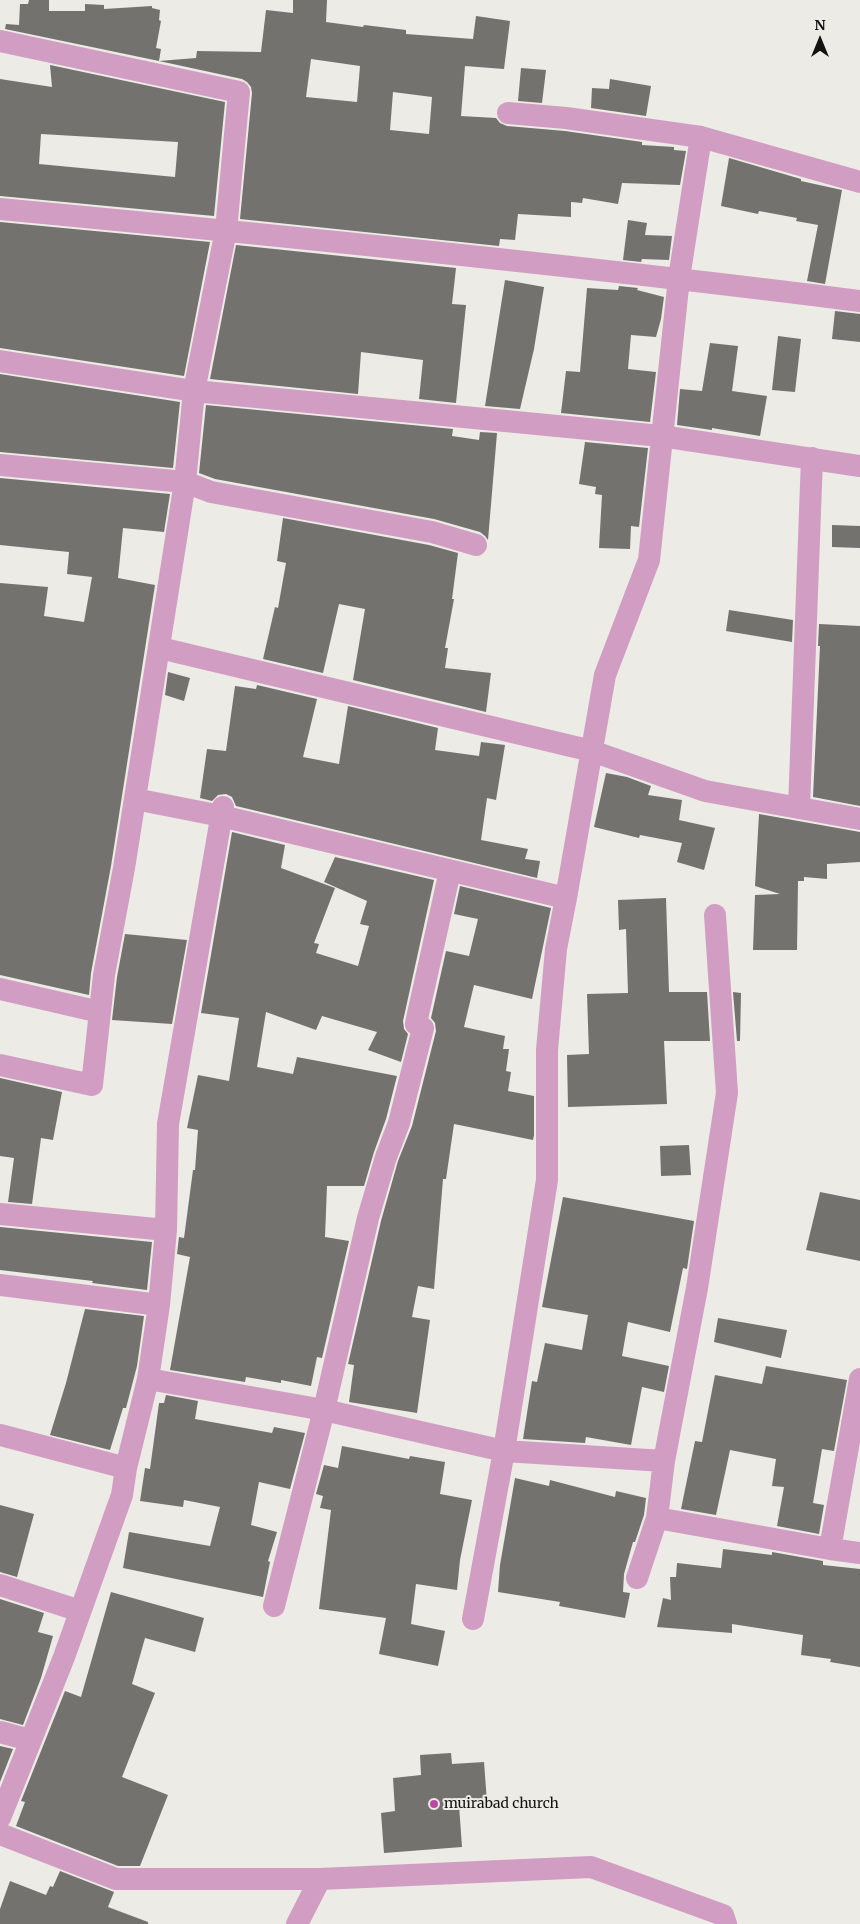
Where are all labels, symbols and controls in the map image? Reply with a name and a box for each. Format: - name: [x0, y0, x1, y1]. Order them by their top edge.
- north arrow: [795, 15, 845, 65]
- text: N: [814, 16, 826, 34]
- place label: muirabad church: [444, 1796, 559, 1812]
- marker: muirabad church: [428, 1798, 440, 1810]

